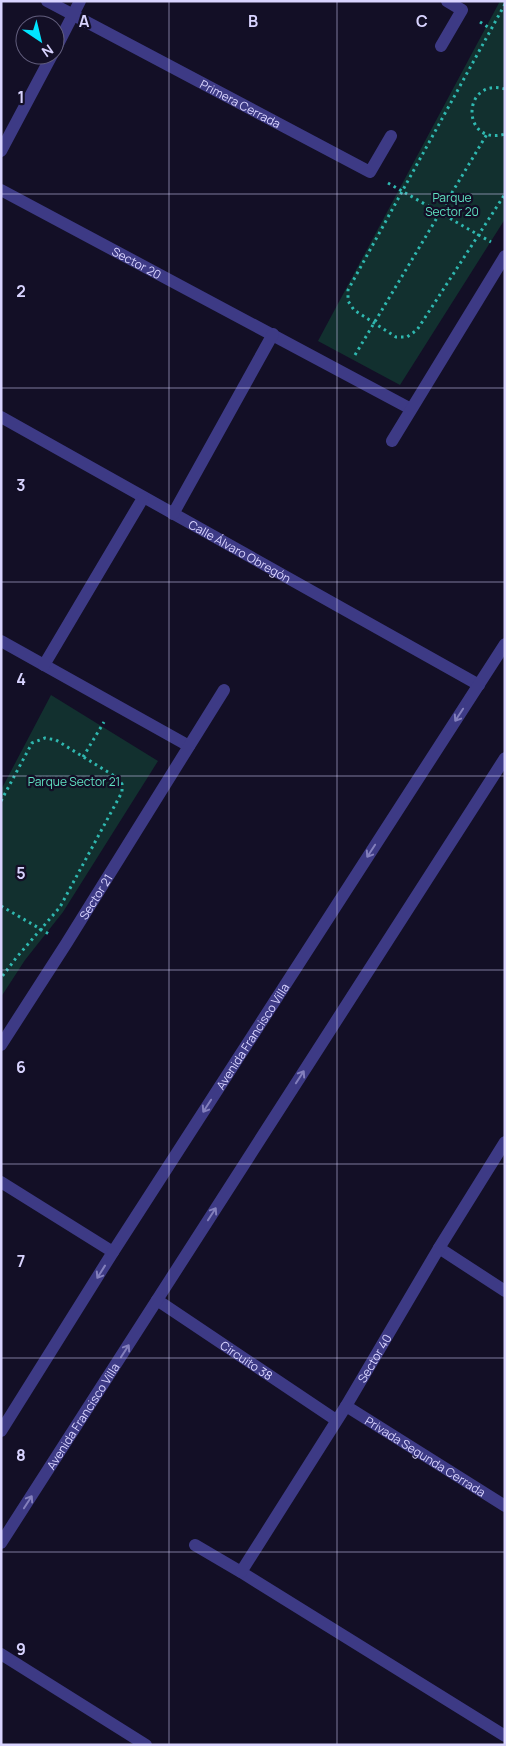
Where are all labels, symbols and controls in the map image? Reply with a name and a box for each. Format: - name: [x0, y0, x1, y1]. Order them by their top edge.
- text: A: [79, 10, 90, 32]
- text: B: [248, 10, 258, 32]
- text: C: [416, 10, 428, 32]
- north arrow: [15, 15, 65, 65]
- text: N: [38, 40, 57, 62]
- street label: Primera Cerrada: [197, 75, 284, 132]
- text: 1: [17, 86, 25, 108]
- park label: Parque Sector 20: [425, 189, 479, 220]
- street label: Sector 20: [109, 242, 165, 283]
- text: 2: [16, 280, 26, 302]
- text: 3: [16, 474, 26, 496]
- street label: Calle Álvaro Obregón: [186, 515, 294, 587]
- text: 4: [16, 668, 26, 690]
- one-way arrow: [454, 708, 465, 722]
- park label: Parque Sector 21: [28, 773, 120, 790]
- one-way arrow: [366, 844, 376, 858]
- text: 5: [16, 862, 26, 884]
- street label: Sector 21: [75, 870, 116, 923]
- street label: Avenida Francisco Villa: [212, 980, 293, 1093]
- text: 6: [16, 1056, 26, 1078]
- one-way arrow: [295, 1071, 305, 1085]
- one-way arrow: [202, 1098, 212, 1112]
- one-way arrow: [208, 1208, 218, 1222]
- text: 7: [17, 1250, 25, 1272]
- one-way arrow: [95, 1264, 105, 1278]
- street label: Sector 40: [353, 1331, 395, 1386]
- street label: Circuito 38: [217, 1336, 276, 1384]
- one-way arrow: [119, 1344, 130, 1358]
- street label: Avenida Francisco Villa: [42, 1359, 123, 1473]
- street label: Privada Segunda Cerrada: [362, 1412, 489, 1500]
- text: 8: [16, 1444, 26, 1466]
- one-way arrow: [23, 1496, 33, 1510]
- text: 9: [16, 1638, 26, 1660]

